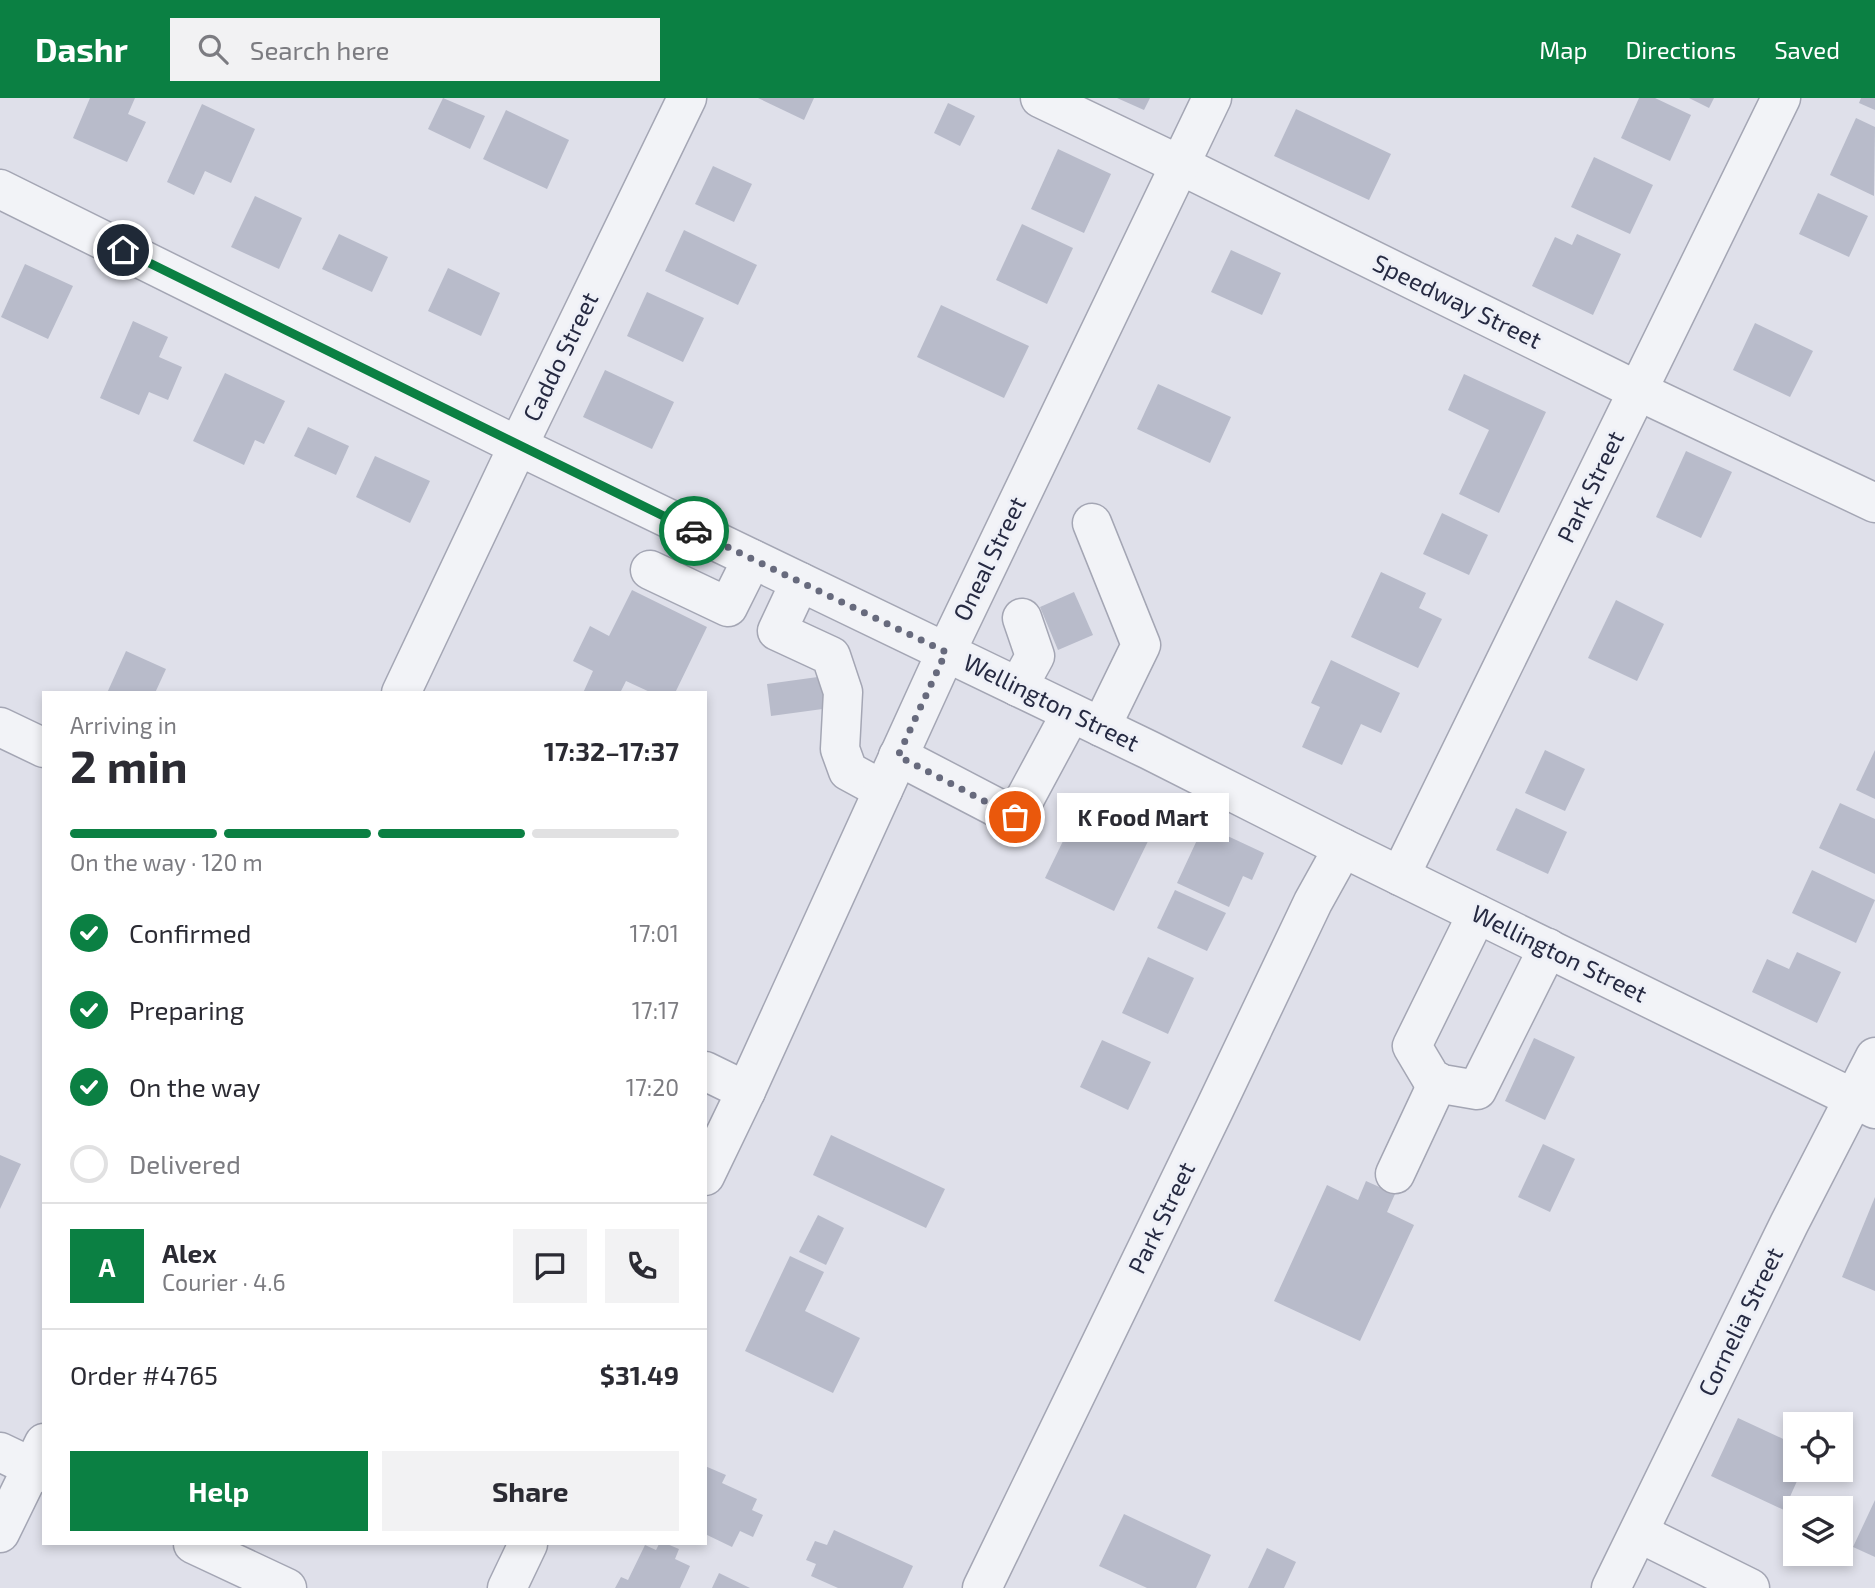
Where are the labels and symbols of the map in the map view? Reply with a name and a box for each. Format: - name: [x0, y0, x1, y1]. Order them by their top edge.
- pin: [93, 220, 153, 280]
- street label: Speedway Street: [1369, 247, 1547, 354]
- street label: Caddo Street: [516, 287, 603, 426]
- street label: Park Street: [1550, 426, 1629, 547]
- street label: Oneal Street: [946, 491, 1031, 625]
- courier: [659, 496, 729, 566]
- street label: Wellington Street: [959, 647, 1144, 757]
- pin: [985, 787, 1045, 847]
- callout: K Food Mart: [1057, 792, 1228, 842]
- street label: Wellington Street: [1467, 898, 1652, 1008]
- street label: Park Street: [1121, 1157, 1200, 1278]
- street label: Cornelia Street: [1691, 1242, 1788, 1401]

